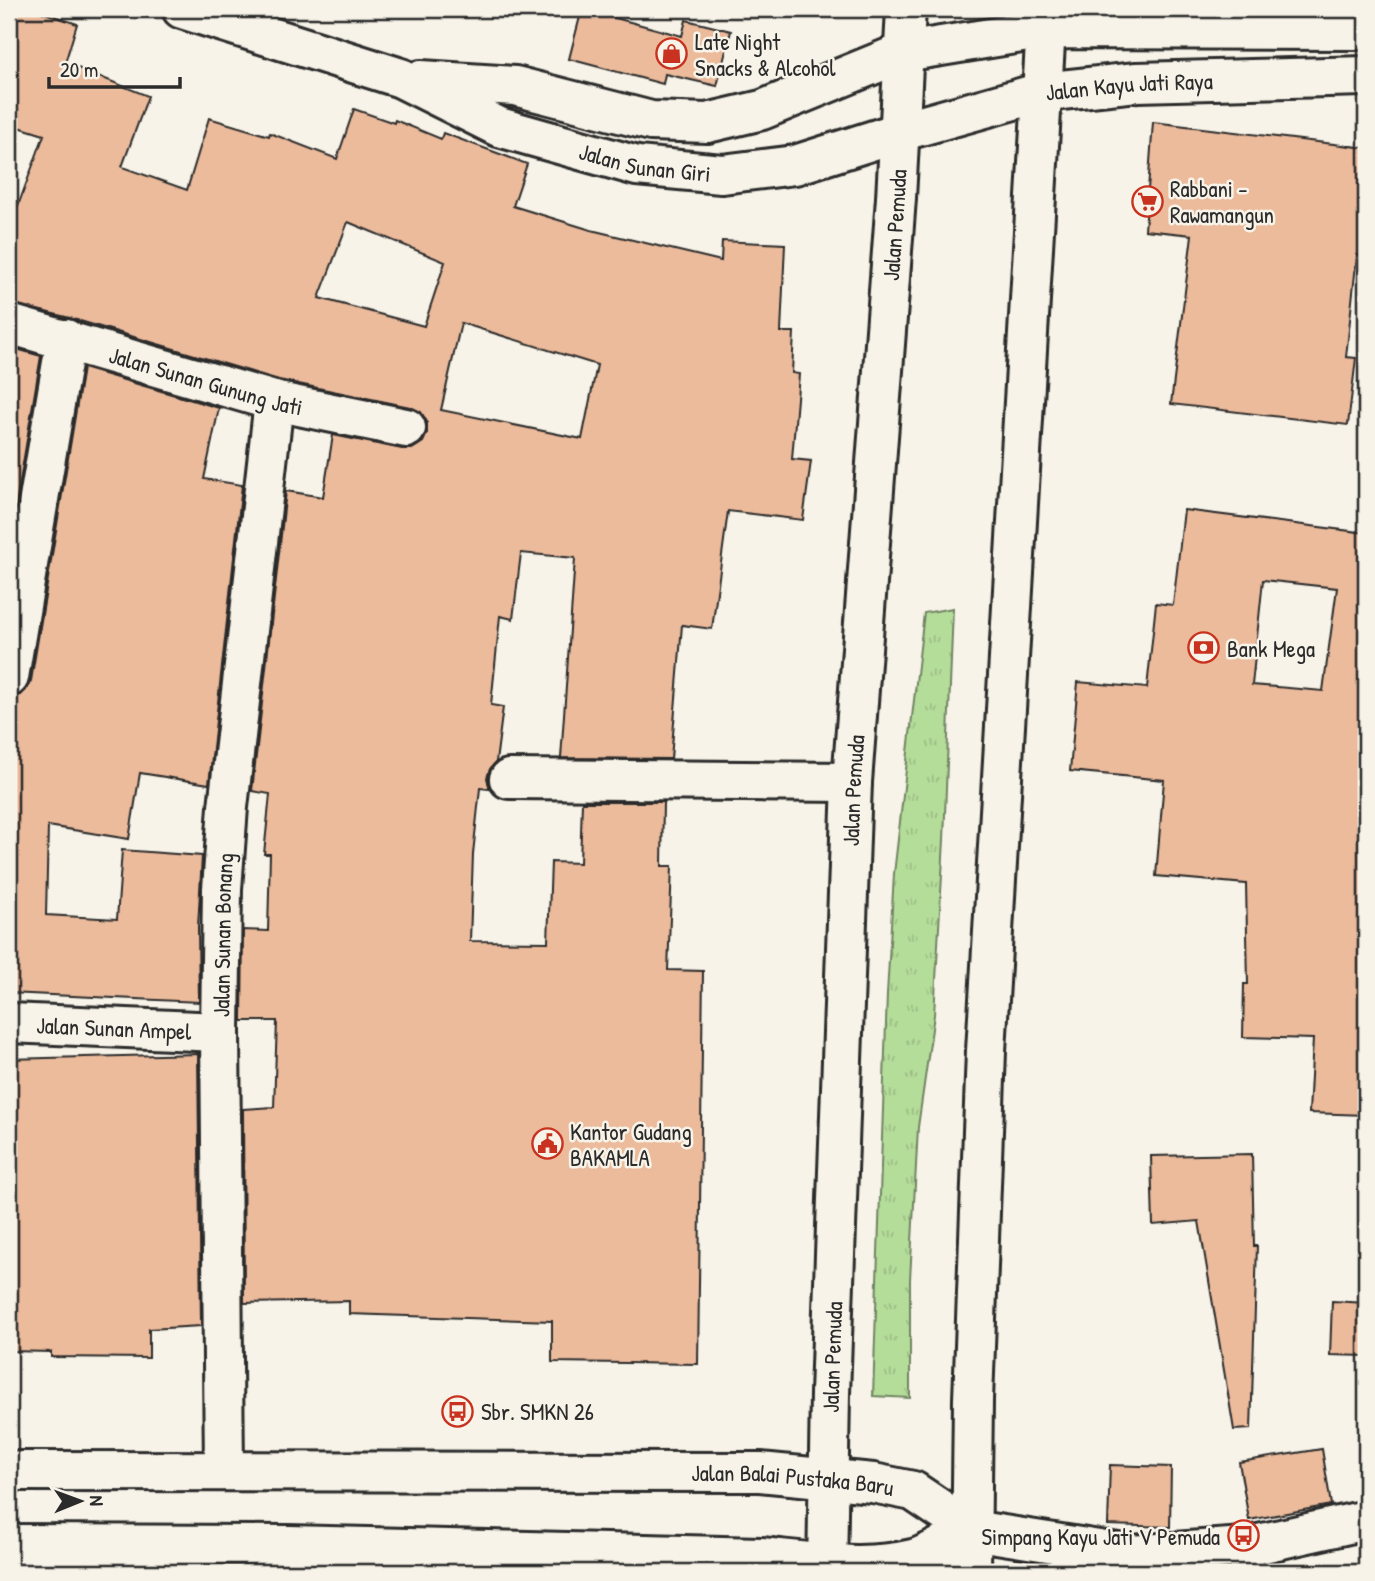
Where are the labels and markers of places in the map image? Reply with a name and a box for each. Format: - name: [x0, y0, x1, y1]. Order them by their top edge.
- place label: Late Night Snacks & Alcohol: [695, 26, 837, 83]
- shop icon: Late Night Snacks & Alcohol: [655, 37, 689, 71]
- place label: Rabbani - Rawamangun: [1170, 173, 1274, 230]
- supermarket icon: Rabbani - Rawamangun: [1130, 184, 1164, 218]
- bank icon: Bank Mega: [1187, 631, 1221, 665]
- place label: Bank Mega: [1227, 633, 1315, 664]
- place label: Kantor Gudang BAKAMLA: [570, 1116, 692, 1173]
- public building icon: Kantor Gudang BAKAMLA: [530, 1127, 564, 1161]
- bus stop icon: Sbr. SMKN 26: [441, 1394, 475, 1428]
- place label: Sbr. SMKN 26: [481, 1396, 594, 1427]
- bus stop icon: Simpang Kayu Jati V Pemuda: [1226, 1519, 1260, 1553]
- place label: Simpang Kayu Jati V Pemuda: [981, 1521, 1220, 1552]

